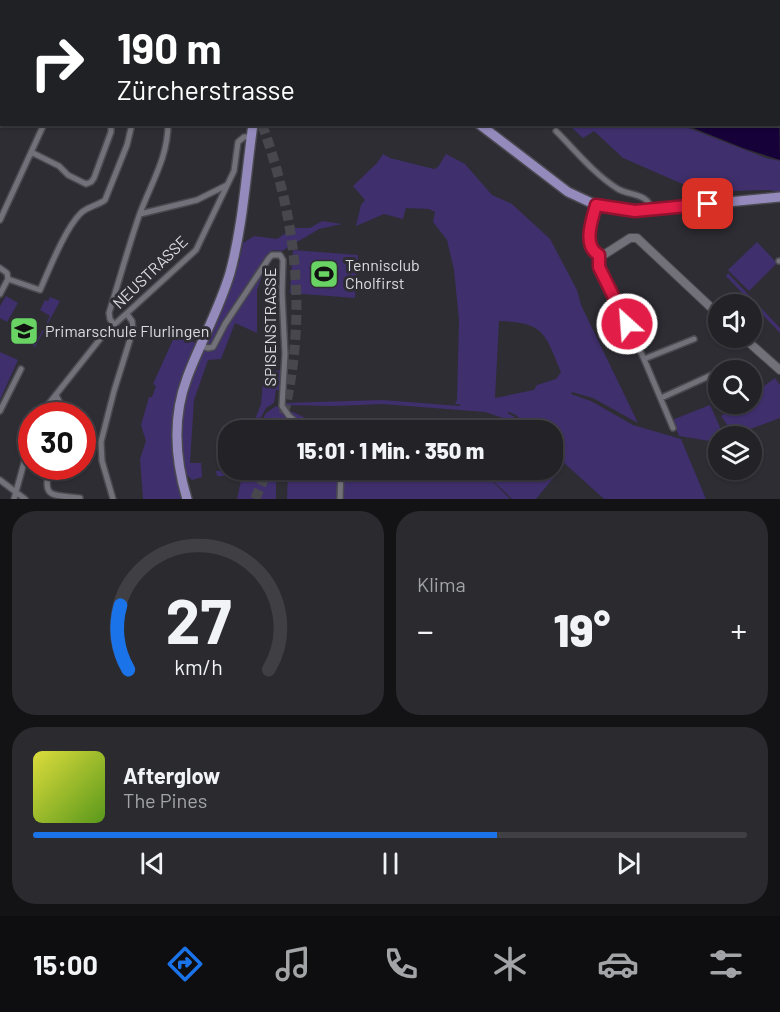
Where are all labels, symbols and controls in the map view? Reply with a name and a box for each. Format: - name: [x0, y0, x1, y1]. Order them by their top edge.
- text: 190 m: [117, 22, 222, 72]
- icon: right: [18, 24, 96, 102]
- text: Zürcherstrasse: [117, 73, 295, 105]
- pin: [682, 178, 733, 229]
- icon: arrive: [691, 187, 724, 220]
- street label: NEUSTRASSE: [108, 231, 191, 312]
- place label: Tennisclub Cholfirst: [345, 255, 420, 292]
- sports icon: Tennisclub Cholfirst: [308, 258, 340, 290]
- street label: SPISENSTRASSE: [260, 268, 279, 386]
- position arrow: [595, 292, 659, 356]
- map controls: [708, 294, 762, 480]
- button: sound: [708, 294, 762, 348]
- school or university icon: Primarschule Flurlingen: [8, 315, 40, 347]
- place label: Primarschule Flurlingen: [45, 321, 209, 340]
- button: search: [708, 360, 762, 414]
- speed limit sign: 30: [18, 402, 96, 480]
- button: layers: [708, 426, 762, 480]
- text: 15:01 · 1 Min. · 350 m: [297, 437, 484, 463]
- text: Klima: [417, 572, 466, 596]
- text: 27: [165, 582, 231, 656]
- text: 19°: [554, 602, 610, 656]
- text: −: [417, 610, 434, 650]
- text: +: [731, 610, 747, 650]
- text: km/h: [174, 654, 222, 679]
- text: Afterglow: [123, 762, 220, 788]
- text: The Pines: [123, 788, 207, 812]
- icon: previous: [136, 847, 169, 880]
- icon: pause: [374, 847, 407, 880]
- icon: next: [612, 847, 645, 880]
- icon: directions: [164, 943, 206, 985]
- icon: music: [272, 943, 314, 985]
- icon: phone: [380, 943, 422, 985]
- icon: climate: [489, 943, 531, 985]
- icon: car: [597, 943, 639, 985]
- icon: filters: [705, 943, 747, 985]
- text: 15:00: [33, 948, 98, 980]

